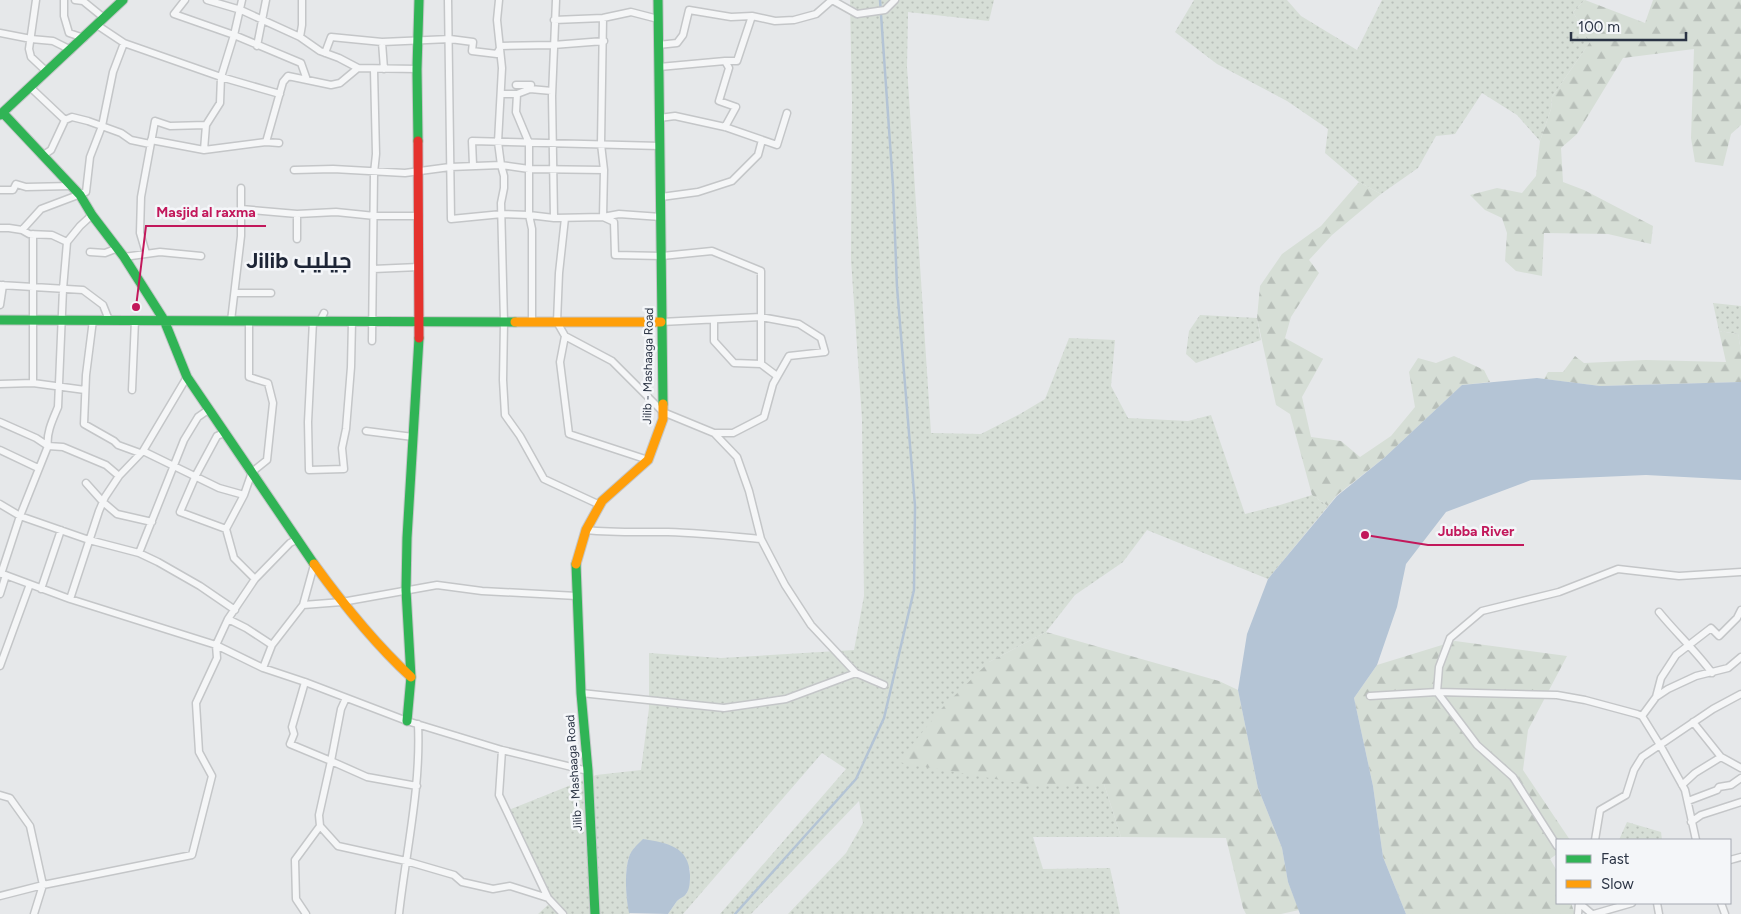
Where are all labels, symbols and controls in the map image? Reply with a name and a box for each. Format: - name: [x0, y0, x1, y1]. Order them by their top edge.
- scale bar: [1571, 10, 1686, 42]
- text: 100 m: [1578, 18, 1620, 36]
- callout: Masjid al raxma: [146, 197, 266, 226]
- text: Masjid al raxma: [156, 204, 256, 221]
- district label: Jilib جيليب: [246, 247, 352, 274]
- street label: Jilib - Mashaaga Road: [640, 307, 656, 425]
- callout: Jubba River: [1428, 516, 1524, 545]
- text: Jubba River: [1438, 523, 1515, 540]
- street label: Jilib - Mashaaga Road: [563, 714, 585, 832]
- legend: [1556, 839, 1731, 904]
- text: Fast: [1601, 850, 1630, 868]
- text: Slow: [1601, 875, 1634, 893]

